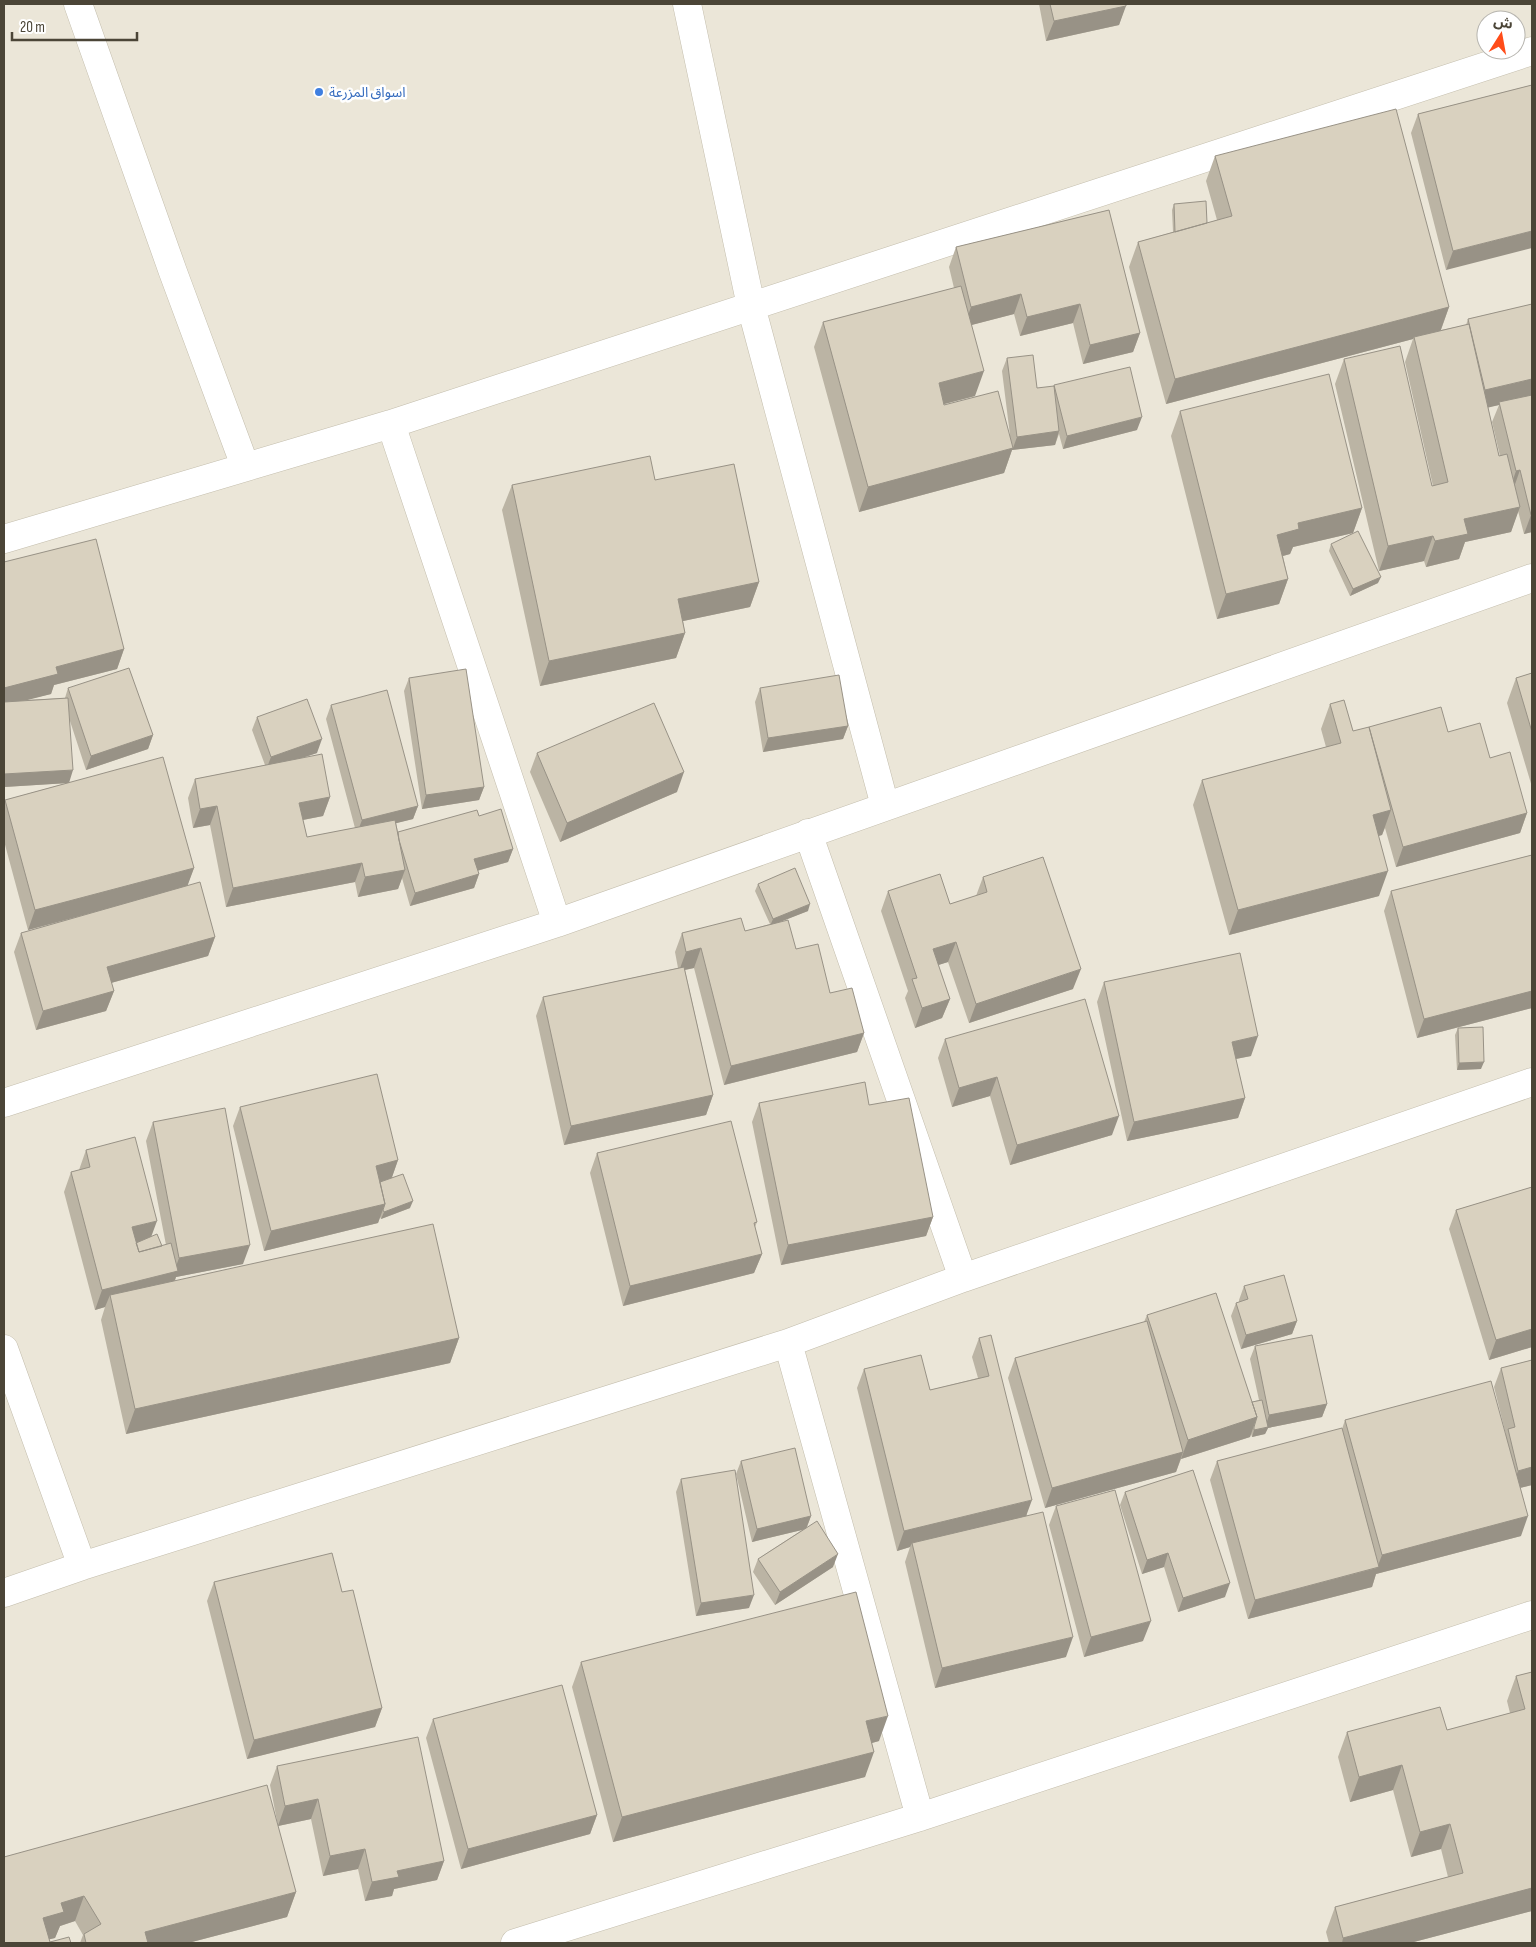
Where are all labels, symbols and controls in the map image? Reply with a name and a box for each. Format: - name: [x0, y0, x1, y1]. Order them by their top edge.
- scale bar: [12, 10, 138, 42]
- north arrow: [1476, 10, 1526, 60]
- text: ش: [1492, 13, 1514, 33]
- text: 20 m: [20, 18, 45, 37]
- place label: اسواق المزرعة: [329, 84, 406, 101]
- marker: اسواق المزرعة: [313, 86, 325, 98]

